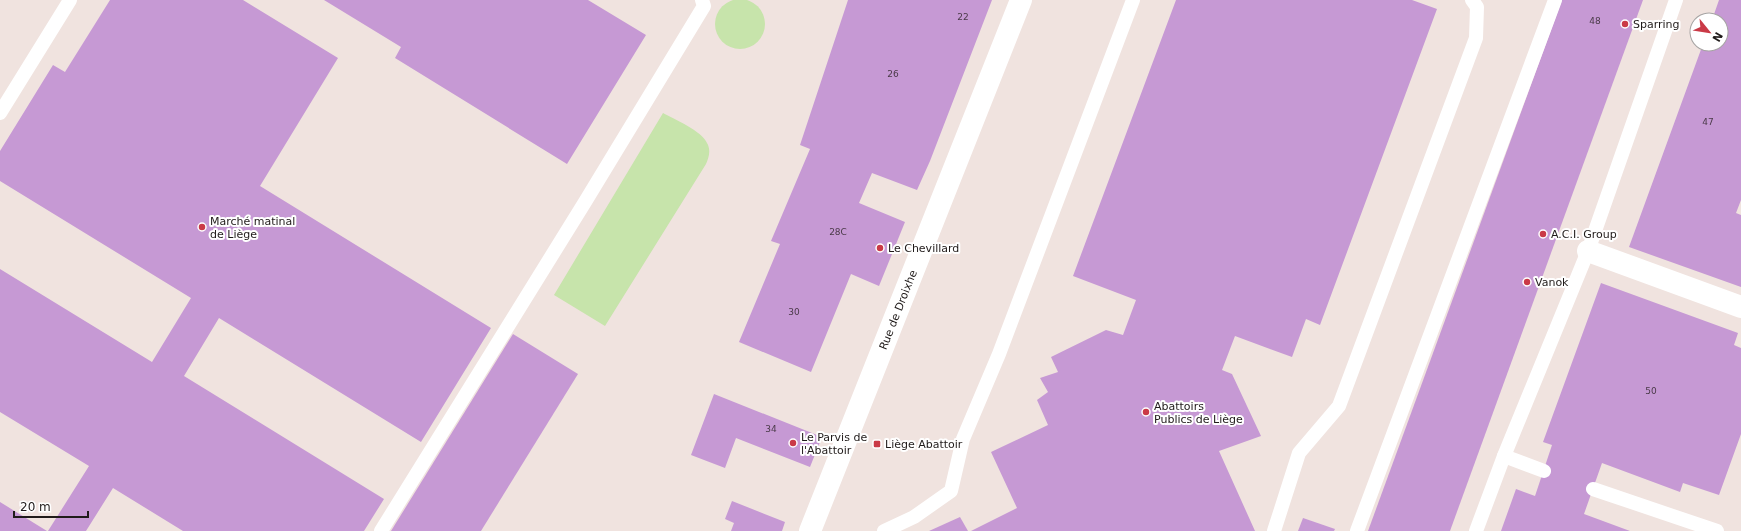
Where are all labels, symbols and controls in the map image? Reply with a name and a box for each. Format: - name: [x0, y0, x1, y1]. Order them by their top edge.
- house number: 22: [957, 12, 969, 22]
- north arrow: [1689, 12, 1729, 52]
- house number: 48: [1589, 16, 1601, 26]
- place label: Sparring: [1633, 18, 1680, 31]
- marker: Sparring: [1620, 19, 1630, 29]
- text: N: [1709, 30, 1725, 44]
- house number: 26: [887, 69, 899, 79]
- house number: 47: [1702, 117, 1714, 127]
- place label: Marché matinal de Liège: [210, 215, 295, 241]
- marker: Marché matinal de Liège: [197, 222, 207, 232]
- house number: 28C: [829, 227, 847, 237]
- place label: A.C.I. Group: [1551, 228, 1617, 241]
- marker: A.C.I. Group: [1538, 229, 1548, 239]
- place label: Le Chevillard: [888, 242, 959, 255]
- marker: Le Chevillard: [875, 243, 885, 253]
- street label: Rue de Droixhe: [876, 268, 920, 352]
- place label: Vanok: [1535, 276, 1569, 289]
- marker: Vanok: [1522, 277, 1532, 287]
- house number: 30: [788, 307, 800, 317]
- house number: 50: [1645, 386, 1657, 396]
- place label: Abattoirs Publics de Liège: [1154, 400, 1243, 426]
- marker: Abattoirs Publics de Liège: [1141, 407, 1151, 417]
- house number: 34: [765, 424, 777, 434]
- place label: Le Parvis de l'Abattoir: [801, 431, 867, 457]
- marker: Le Parvis de l'Abattoir: [788, 438, 798, 448]
- place label: Liège Abattoir: [885, 438, 963, 451]
- marker: Liège Abattoir: [872, 439, 882, 449]
- scale bar: [14, 493, 88, 519]
- text: 20 m: [20, 500, 51, 514]

